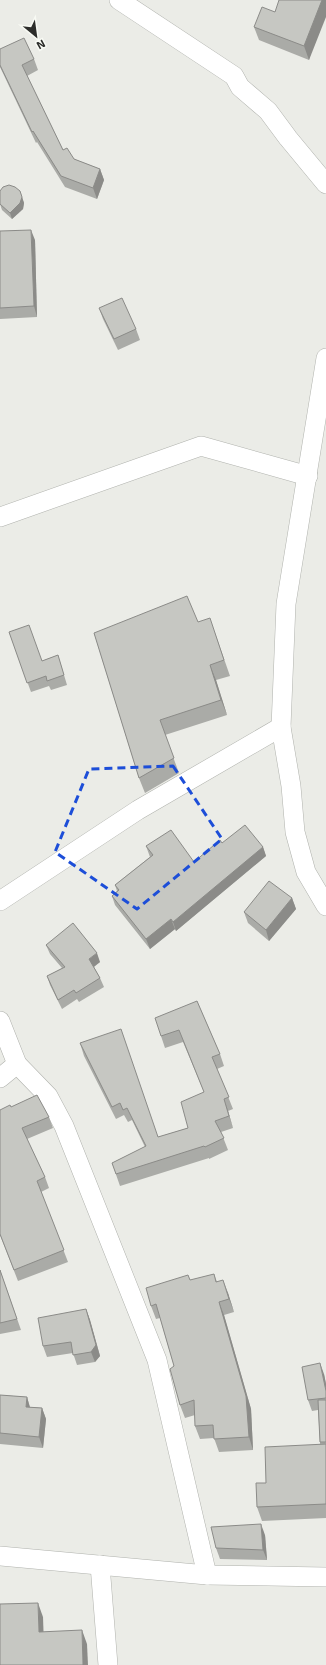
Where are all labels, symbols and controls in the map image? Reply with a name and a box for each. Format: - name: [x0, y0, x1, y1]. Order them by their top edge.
- north arrow: [16, 16, 56, 56]
- text: N: [34, 38, 48, 53]

